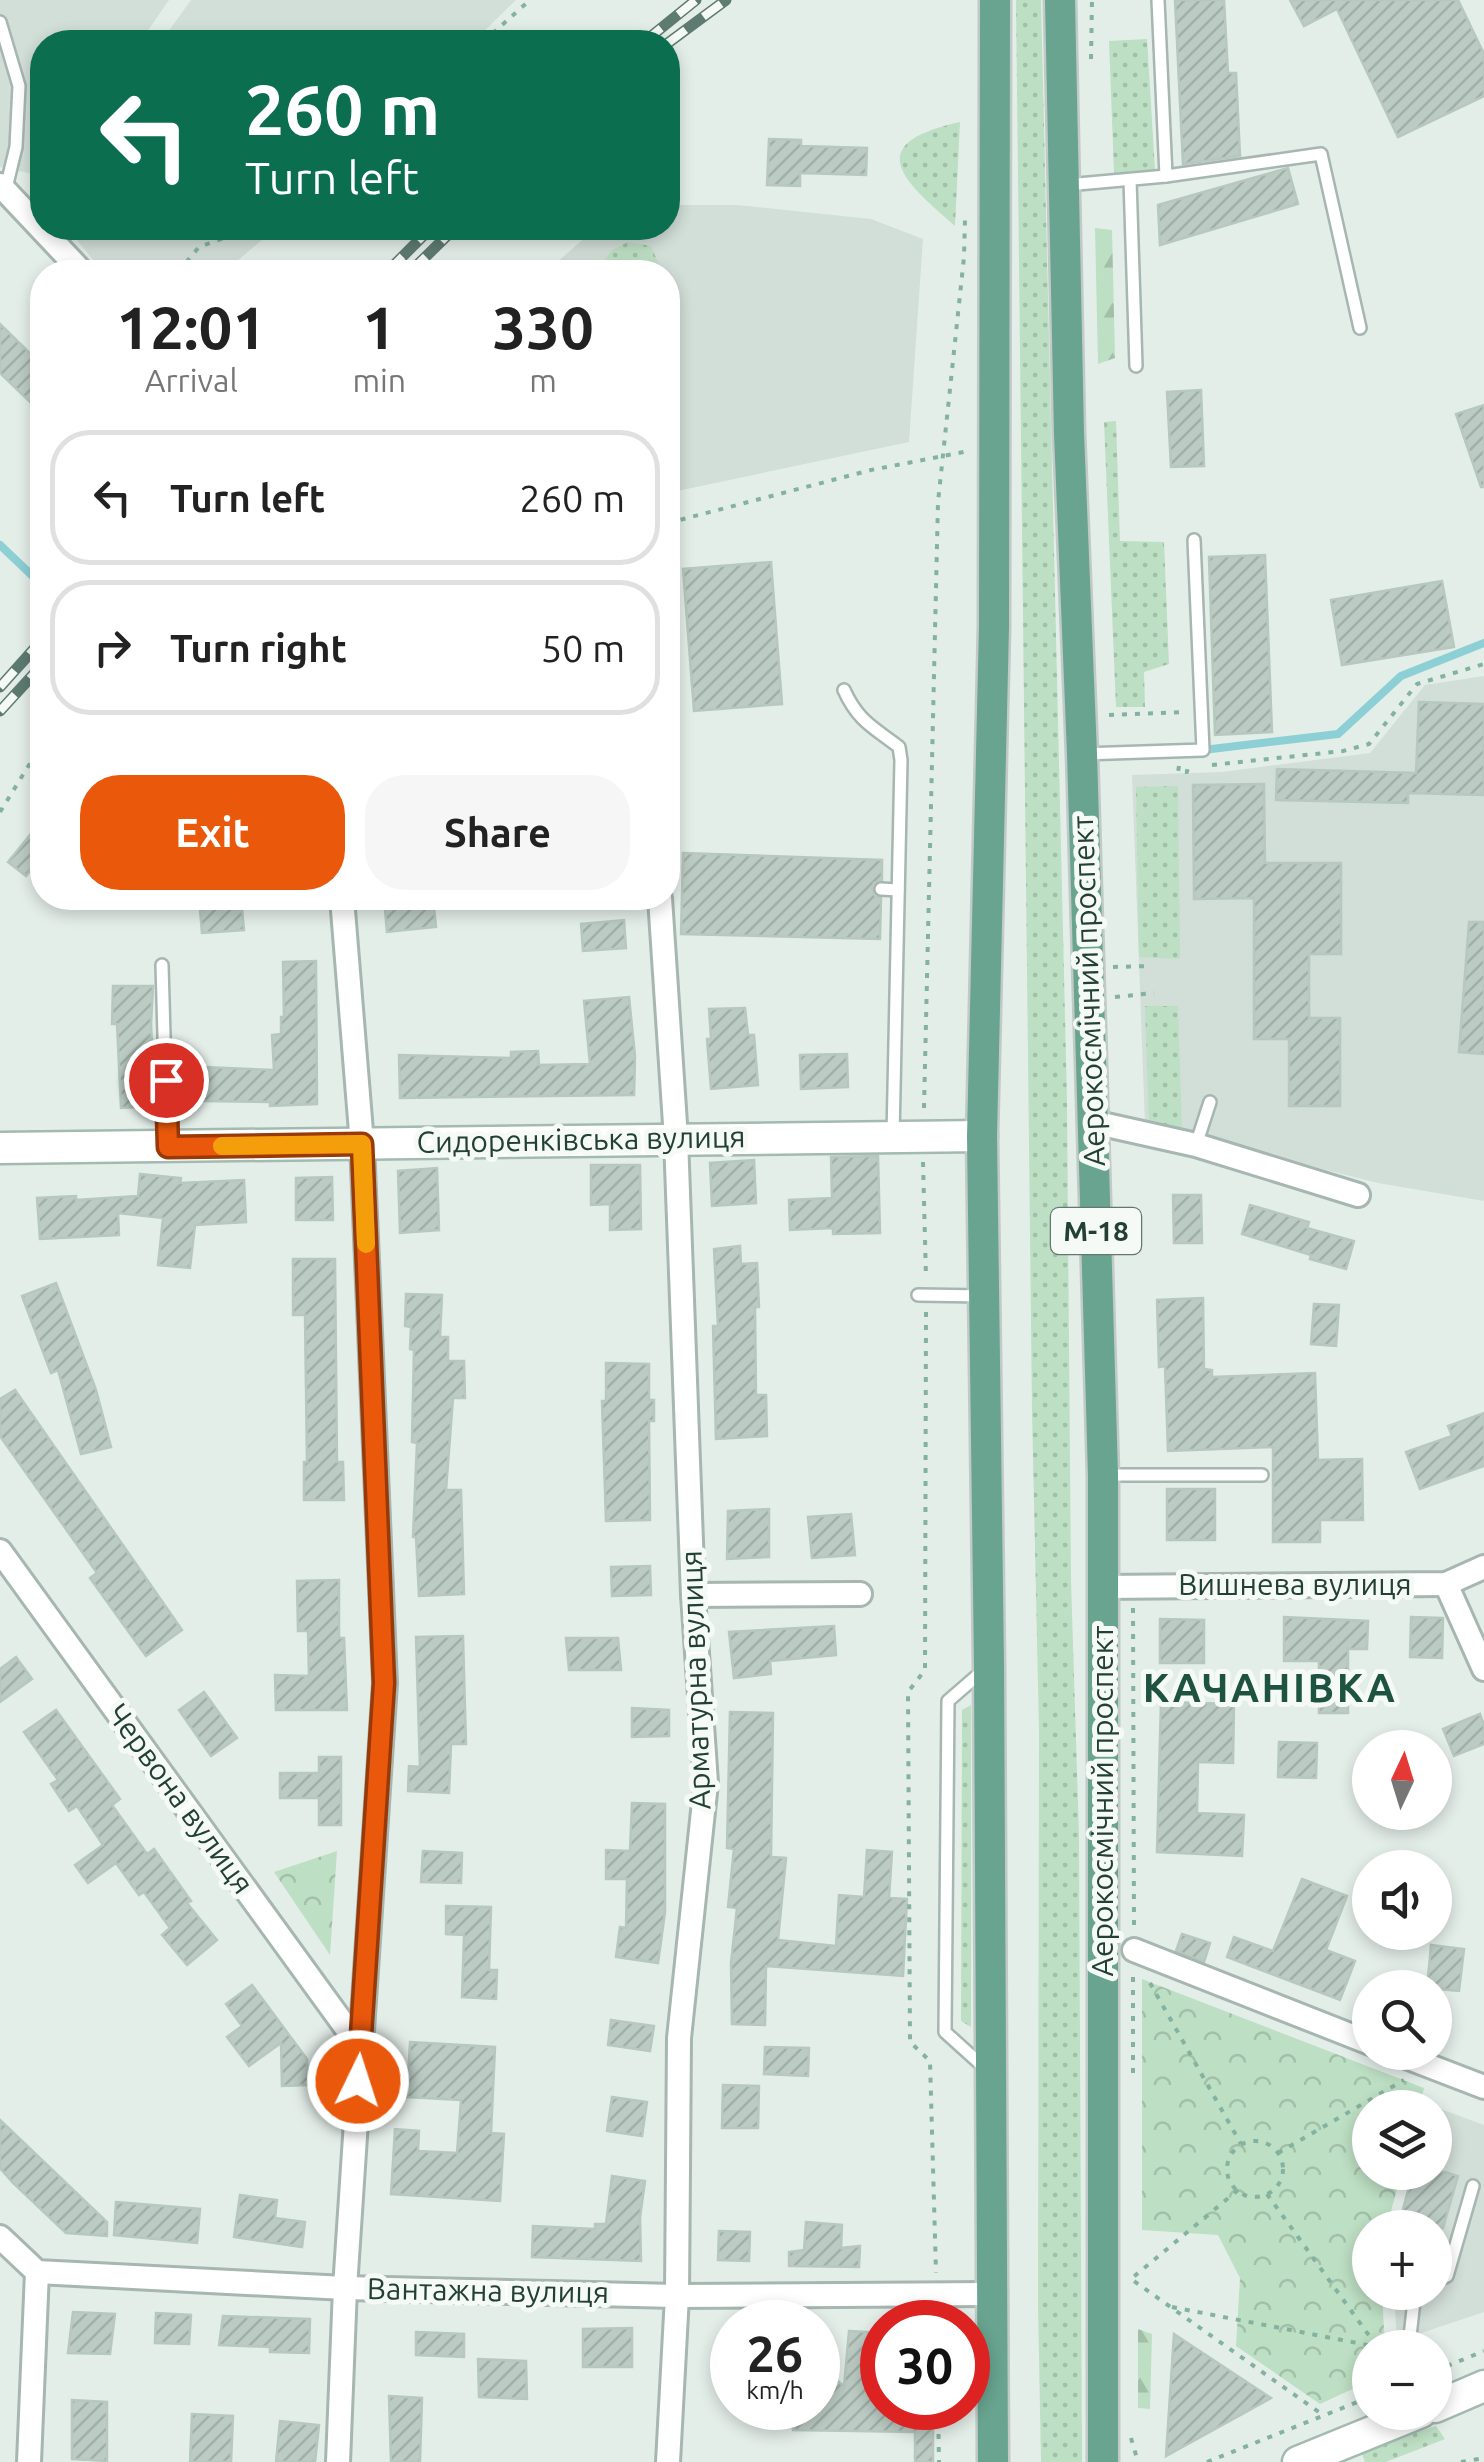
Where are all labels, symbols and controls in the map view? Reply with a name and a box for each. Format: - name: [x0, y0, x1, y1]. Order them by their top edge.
- icon: left: [80, 70, 210, 200]
- text: 260 m: [245, 70, 440, 148]
- text: Turn left: [245, 152, 419, 203]
- text: 12:01: [116, 293, 266, 360]
- text: 1: [362, 293, 396, 360]
- text: 330: [492, 293, 594, 360]
- text: Arrival: [145, 362, 238, 398]
- text: min: [352, 362, 406, 398]
- text: m: [529, 362, 557, 398]
- icon: left: [85, 470, 140, 525]
- text: Turn left: [170, 477, 325, 519]
- text: 260 m: [519, 477, 625, 519]
- icon: right: [85, 620, 140, 675]
- text: Turn right: [170, 627, 347, 669]
- text: 50 m: [541, 627, 625, 669]
- button: Exit: [80, 775, 345, 890]
- button: Share: [365, 775, 630, 890]
- street label: Аерокосмічний проспект: [1065, 815, 1111, 1167]
- pin: [124, 1038, 209, 1123]
- icon: arrive: [139, 1053, 194, 1108]
- street label: Сидоренківська вулиця: [416, 1119, 746, 1159]
- road number: М-18: [1051, 1208, 1141, 1254]
- street label: Арматурна вулиця: [673, 1550, 717, 1810]
- street label: Вишнева вулиця: [1178, 1567, 1412, 1601]
- street label: Аерокосмічний проспект: [1085, 1625, 1119, 1977]
- district label: КАЧАНІВКА: [1143, 1665, 1397, 1710]
- street label: Червона вулиця: [101, 1697, 261, 1900]
- north arrow: [1352, 1730, 1452, 1830]
- map controls: [1352, 1730, 1452, 2430]
- button: sound: [1352, 1850, 1452, 1950]
- button: search: [1352, 1970, 1452, 2070]
- position arrow: [306, 2029, 410, 2133]
- button: layers: [1352, 2090, 1452, 2190]
- button: +: [1352, 2210, 1452, 2310]
- street label: Вантажна вулиця: [367, 2271, 609, 2309]
- speed limit sign: 30: [860, 2300, 990, 2430]
- text: 26: [747, 2325, 803, 2381]
- button: −: [1352, 2330, 1452, 2430]
- text: km/h: [746, 2376, 804, 2404]

